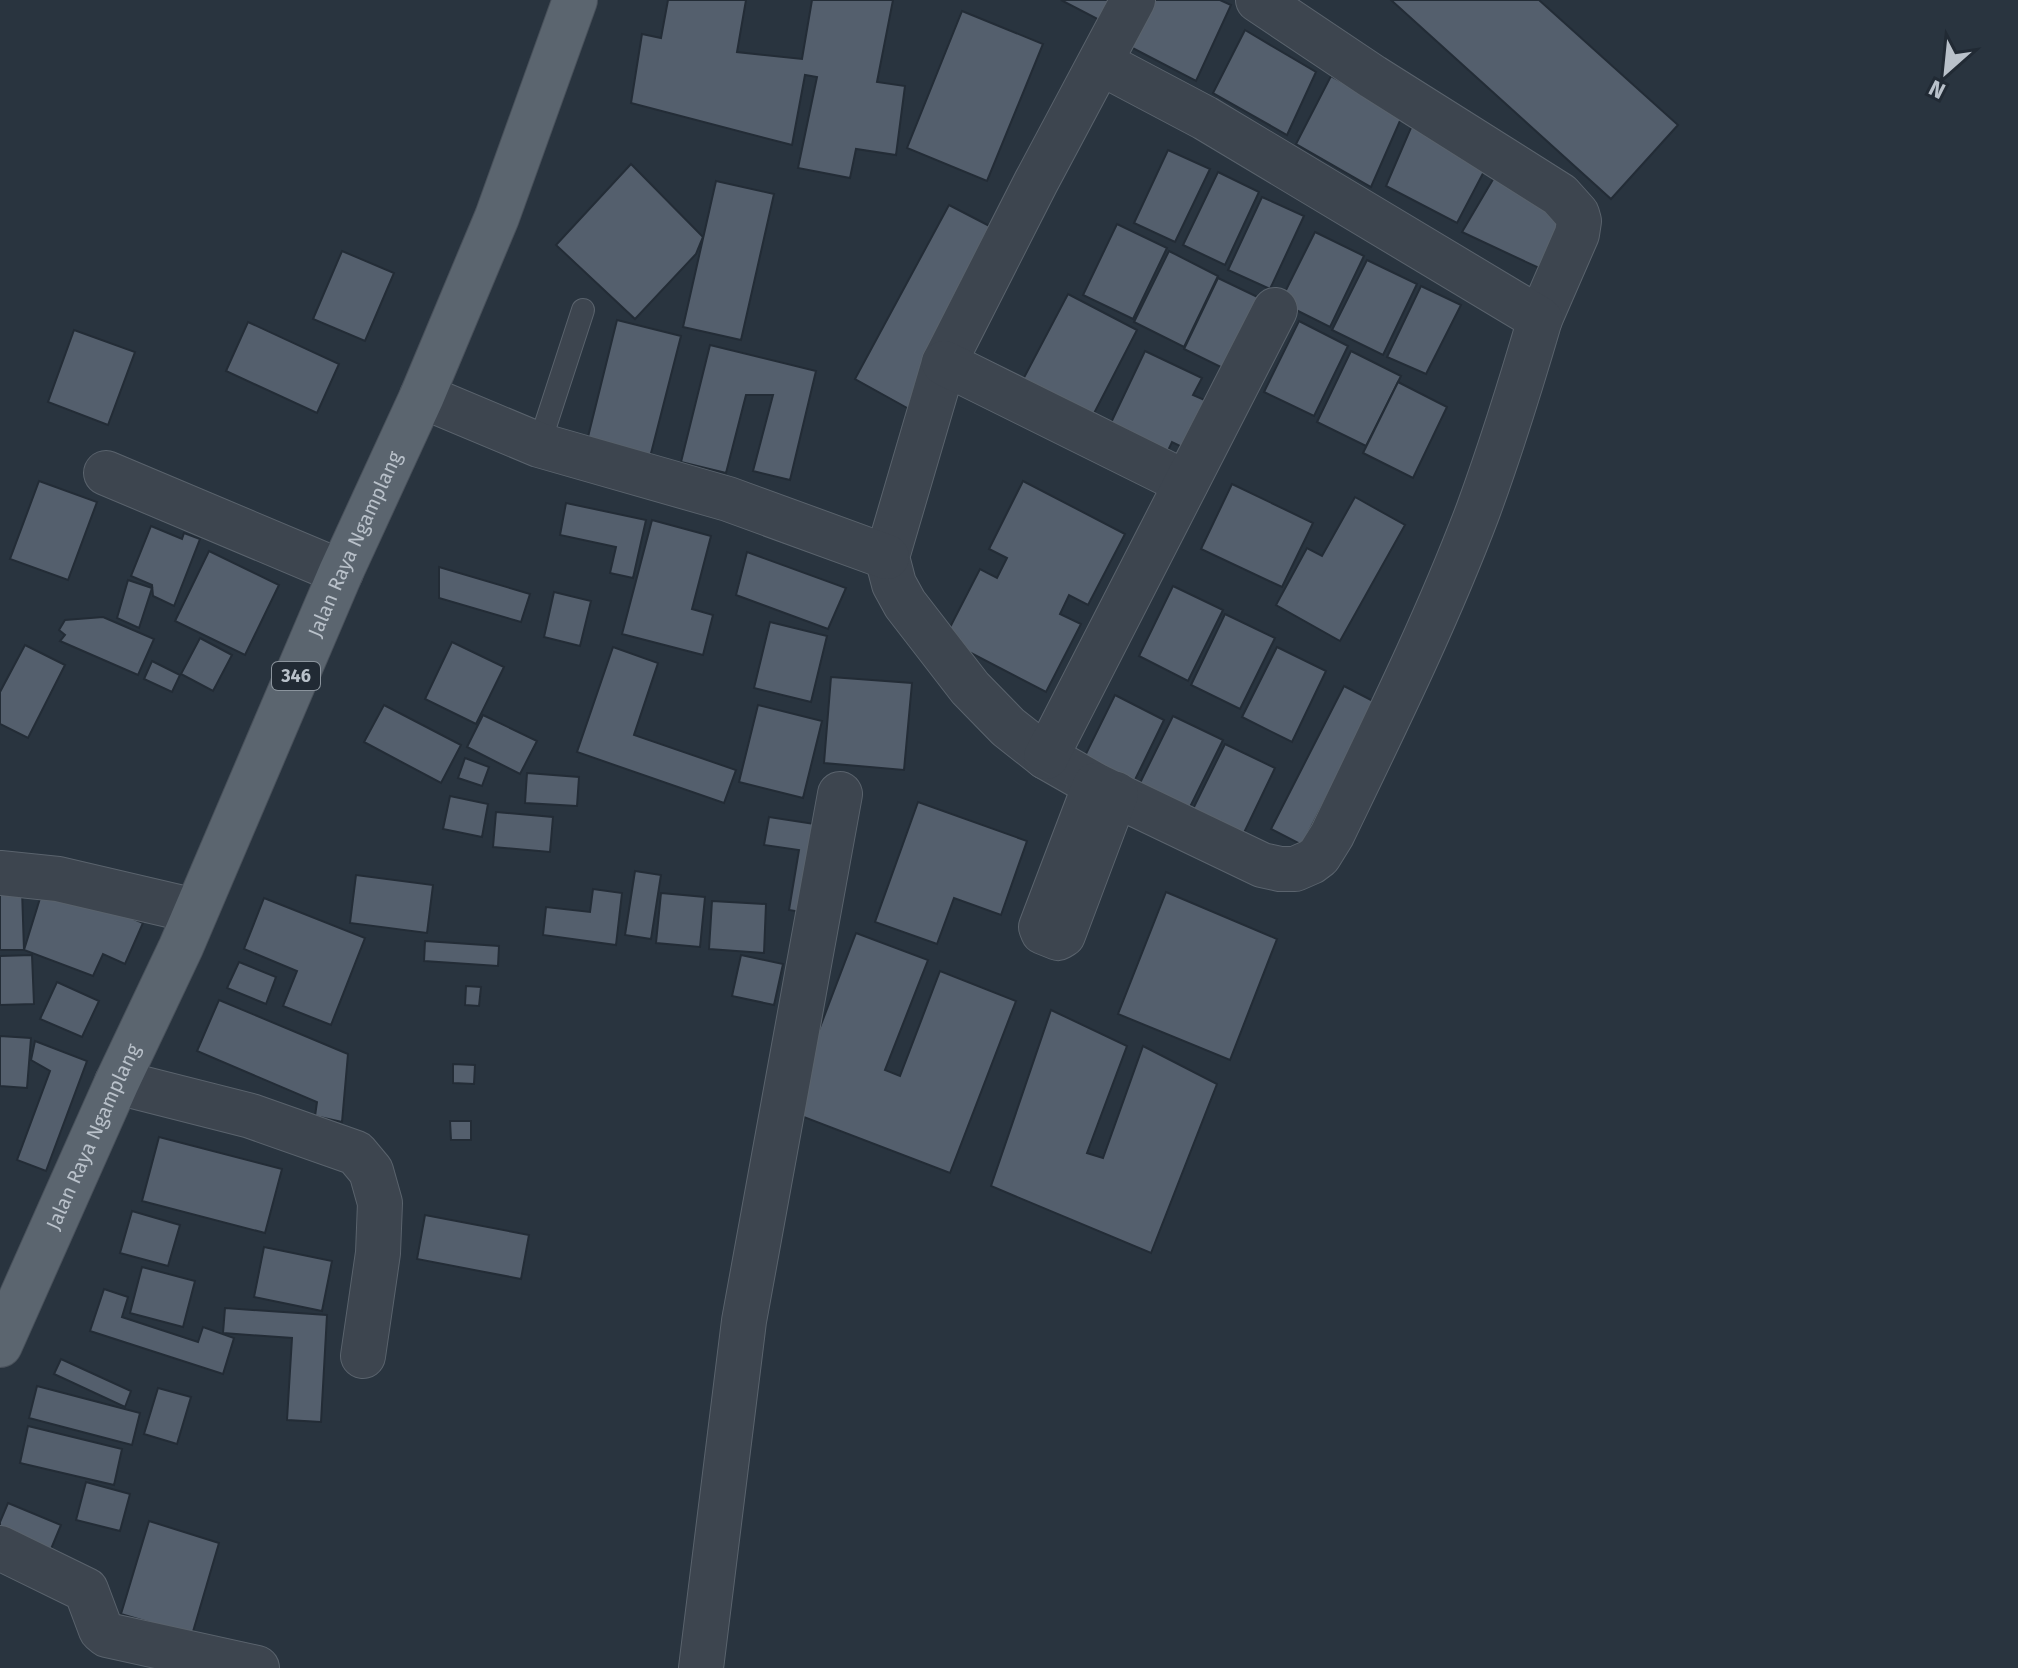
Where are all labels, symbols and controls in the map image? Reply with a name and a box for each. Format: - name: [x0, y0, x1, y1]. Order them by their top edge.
- north arrow: [1906, 32, 1986, 112]
- text: N: [1925, 74, 1950, 105]
- street label: Jalan Raya Ngamplang: [303, 447, 407, 641]
- road number: 346: [272, 662, 320, 690]
- street label: Jalan Raya Ngamplang: [41, 1040, 146, 1233]

